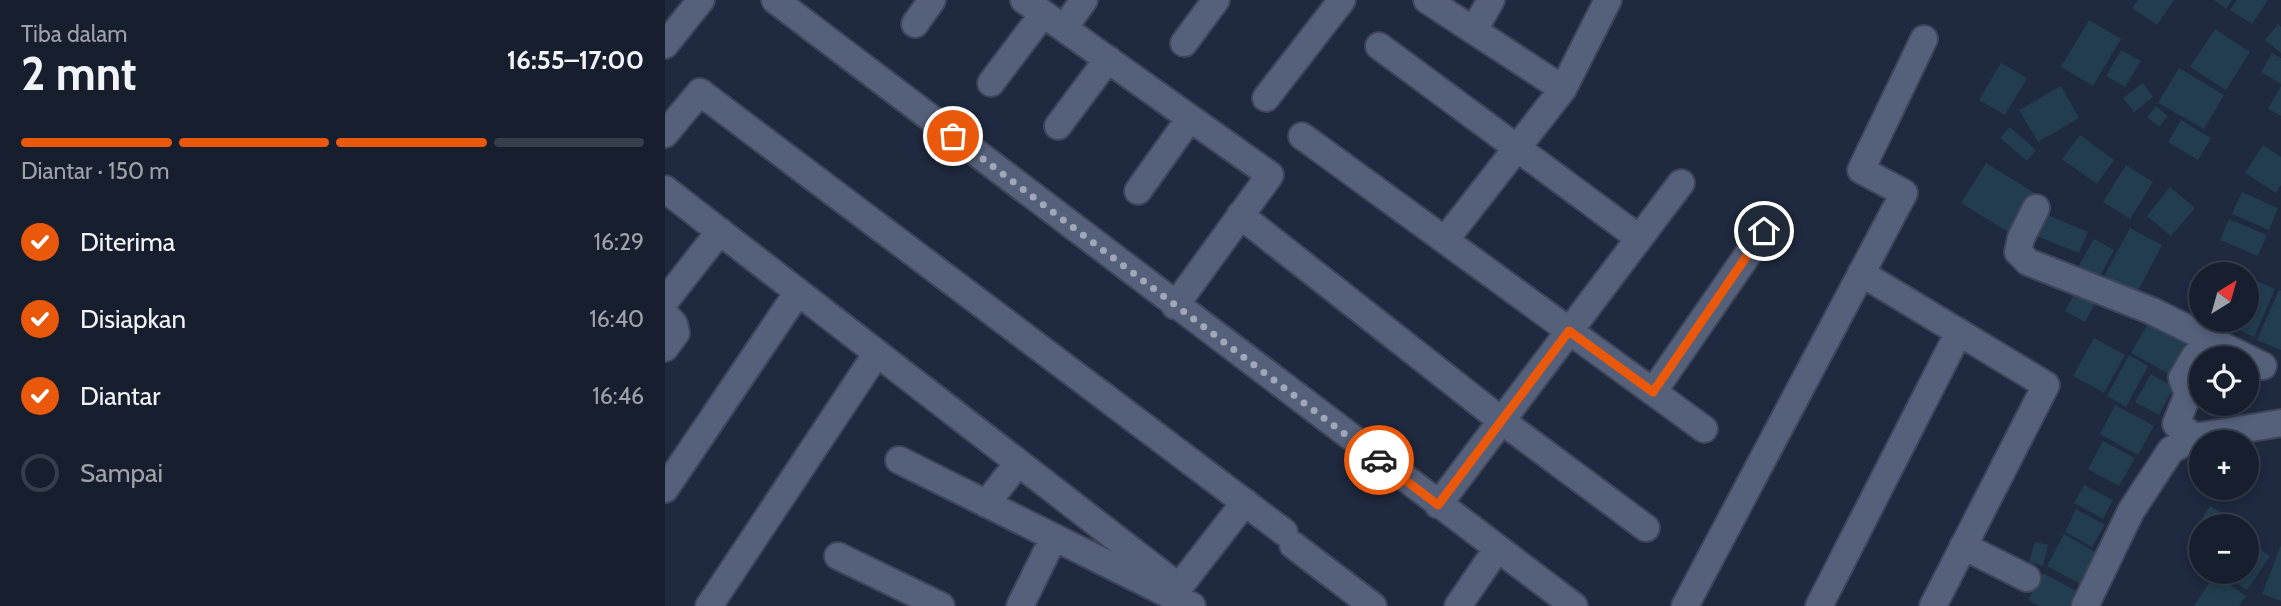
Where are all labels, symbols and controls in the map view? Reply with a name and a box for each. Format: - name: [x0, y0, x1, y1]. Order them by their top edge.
- text: Tiba dalam: [21, 20, 127, 48]
- text: 16:55–17:00: [507, 44, 644, 76]
- text: 2 mnt: [21, 46, 137, 102]
- pin: [923, 106, 983, 166]
- icon: bag: [934, 117, 972, 155]
- text: Diantar · 150 m: [21, 157, 169, 185]
- pin: [1734, 201, 1794, 261]
- icon: home: [1745, 212, 1783, 250]
- icon: check: [21, 223, 59, 261]
- text: Diterima: [80, 226, 175, 258]
- text: 16:29: [594, 228, 644, 256]
- north arrow: [2189, 262, 2259, 332]
- map controls: [2189, 262, 2259, 584]
- icon: check: [21, 300, 59, 338]
- text: Disiapkan: [80, 303, 186, 335]
- text: 16:40: [589, 305, 644, 333]
- button: locate: [2189, 346, 2259, 416]
- icon: check: [21, 377, 59, 415]
- text: Diantar: [80, 380, 161, 412]
- text: 16:46: [592, 382, 644, 410]
- courier: [1344, 425, 1414, 495]
- button: +: [2189, 430, 2259, 500]
- icon: car: [1360, 441, 1398, 479]
- text: Sampai: [80, 457, 163, 489]
- button: −: [2189, 514, 2259, 584]

